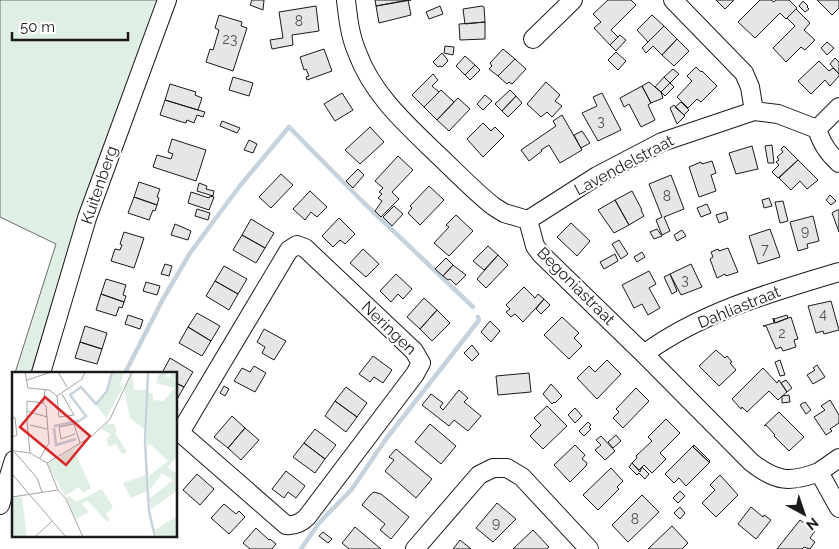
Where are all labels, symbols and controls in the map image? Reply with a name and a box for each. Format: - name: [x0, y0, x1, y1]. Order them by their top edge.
- scale bar: [12, 10, 129, 42]
- house number: 8: [295, 13, 303, 29]
- text: 50 m: [20, 18, 55, 36]
- house number: 23: [223, 31, 237, 47]
- house number: 3: [597, 113, 605, 129]
- street label: Lavendelstraat: [571, 131, 678, 199]
- street label: Kuitenberg: [77, 143, 121, 227]
- house number: 8: [663, 188, 671, 204]
- house number: 9: [801, 223, 809, 239]
- house number: 7: [761, 241, 769, 257]
- street label: Begoniastraat: [533, 243, 619, 329]
- house number: 3: [681, 272, 689, 288]
- street label: Dahliastraat: [695, 282, 784, 332]
- street label: Neringen: [358, 297, 420, 359]
- house number: 4: [819, 306, 827, 322]
- house number: 2: [778, 325, 786, 341]
- inset map: [12, 372, 178, 536]
- north arrow: [779, 489, 829, 539]
- house number: 8: [631, 511, 639, 527]
- text: N: [803, 514, 822, 534]
- house number: 9: [492, 515, 500, 531]

